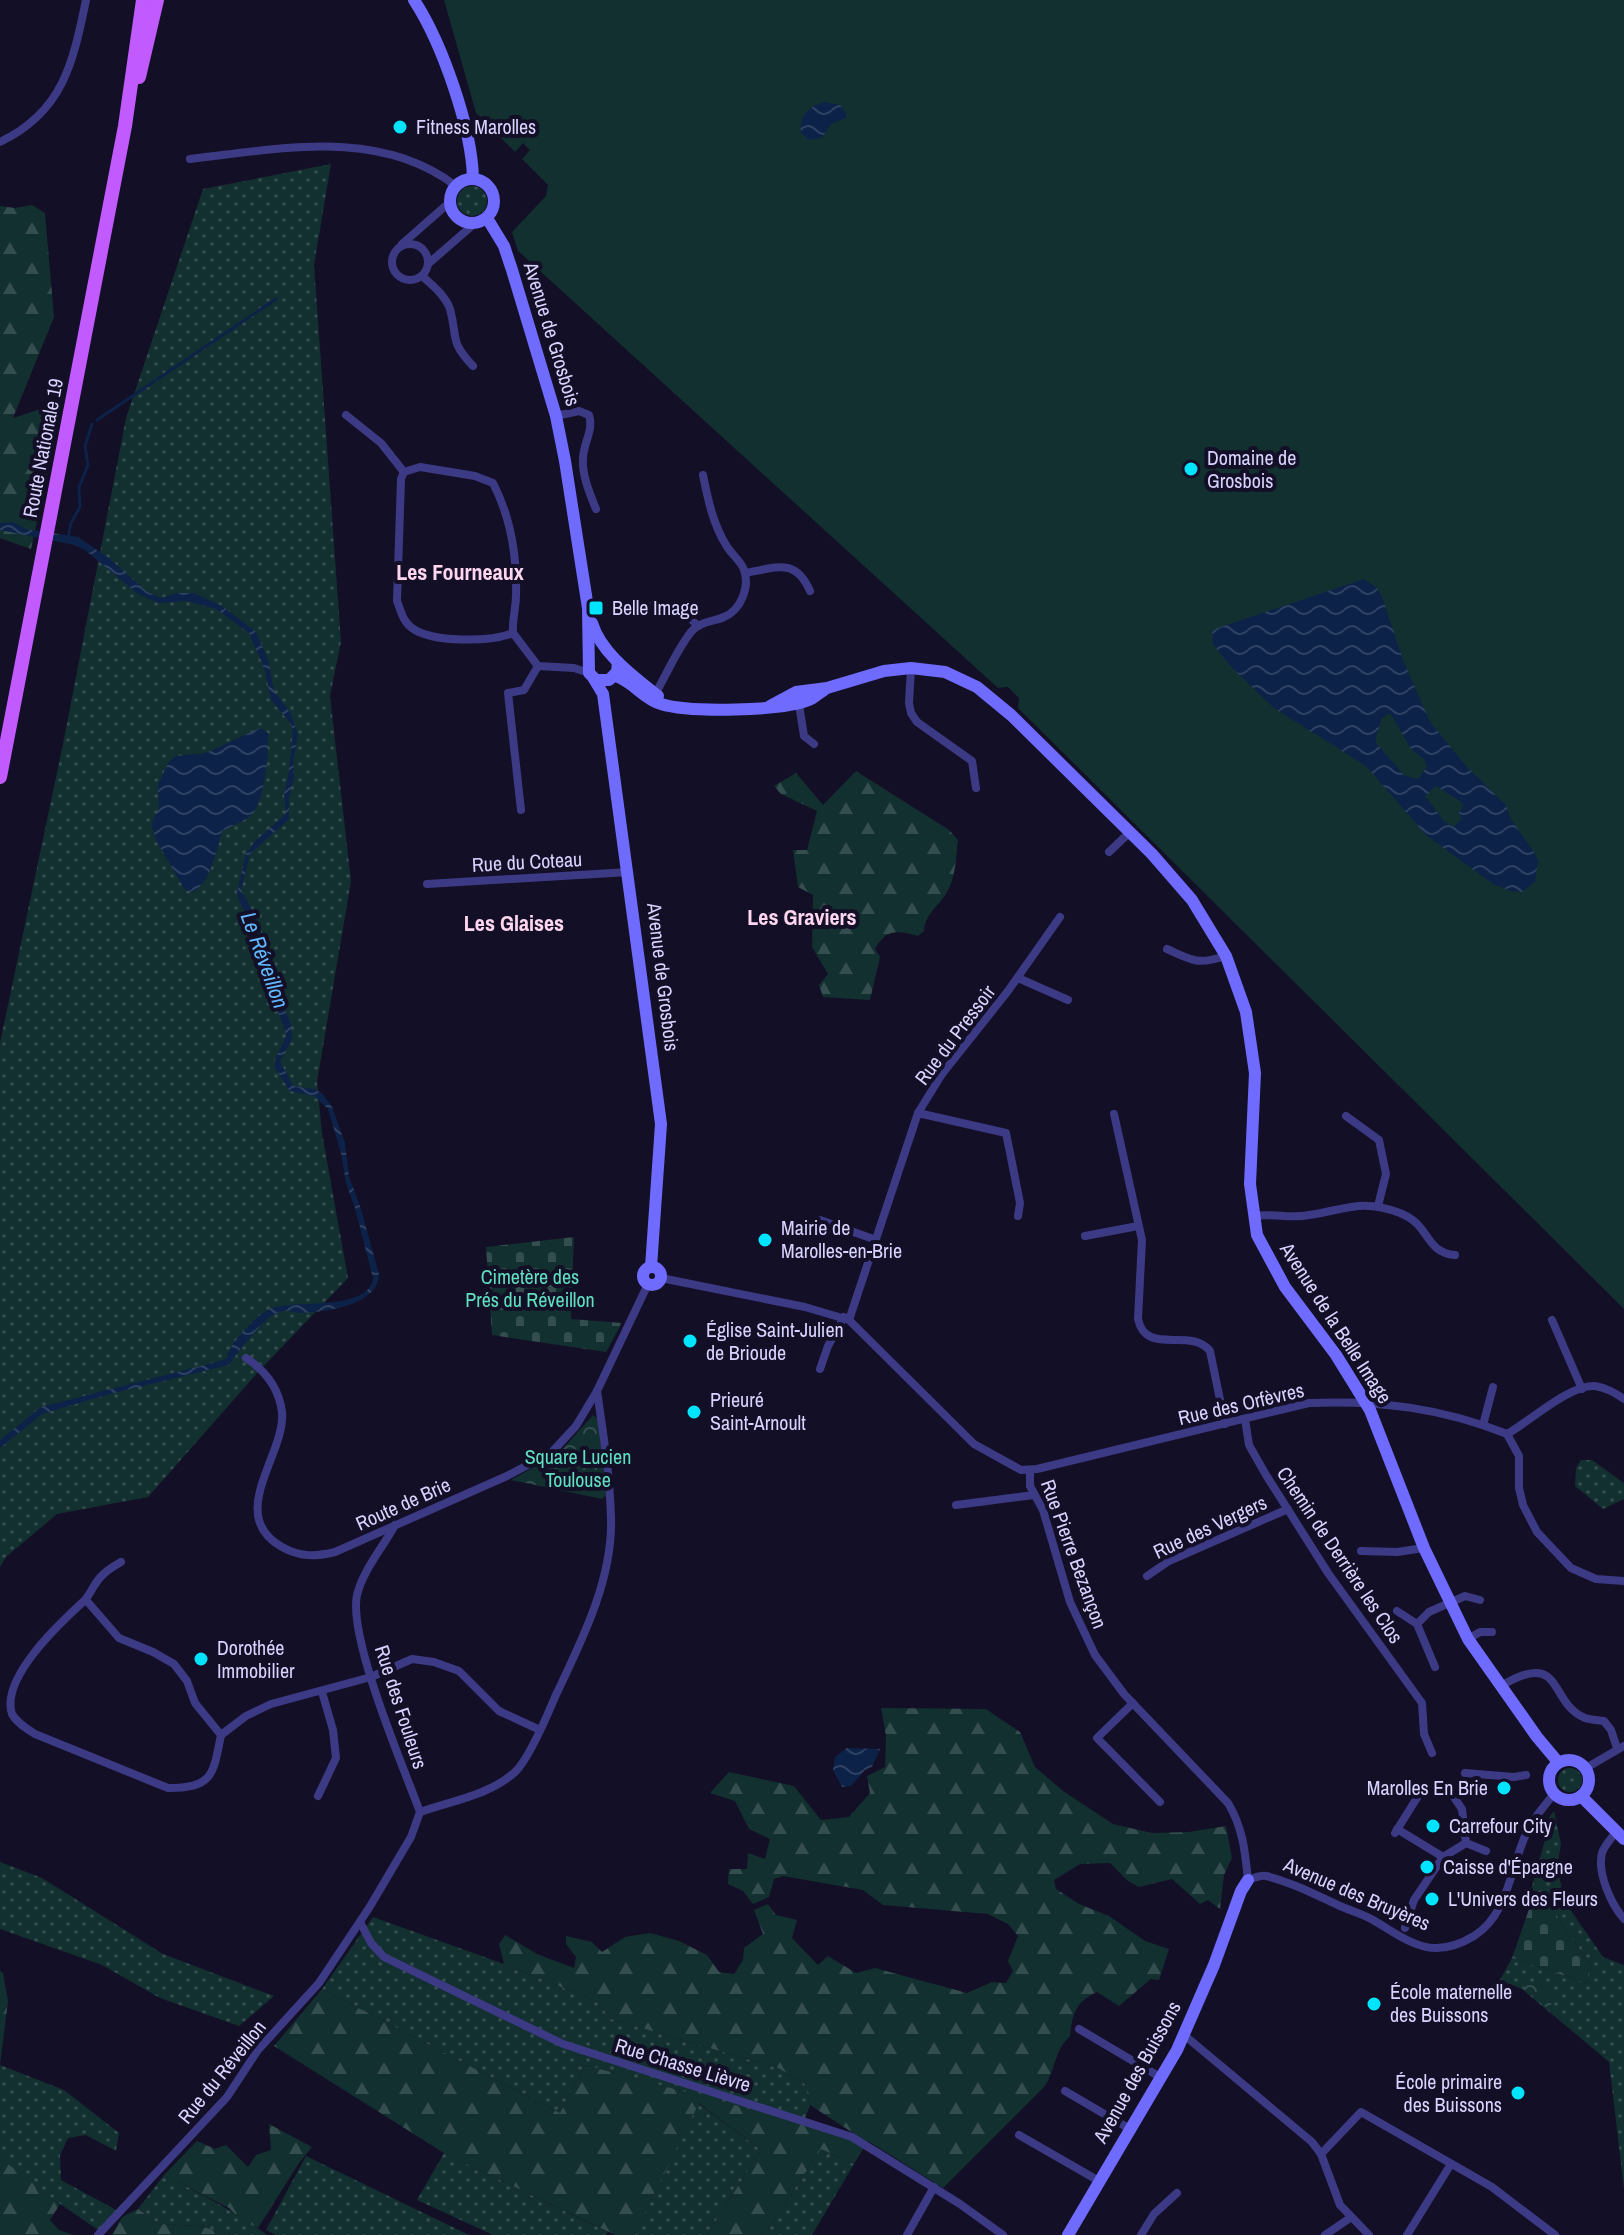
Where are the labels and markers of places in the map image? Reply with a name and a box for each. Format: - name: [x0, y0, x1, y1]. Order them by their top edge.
- place label: Fitness Marolles: [416, 113, 536, 140]
- marker: Fitness Marolles: [391, 118, 409, 136]
- place label: Domaine de Grosbois: [1207, 444, 1296, 494]
- marker: Domaine de Grosbois: [1182, 460, 1200, 478]
- place label: Belle Image: [612, 594, 699, 621]
- marker: Belle Image: [587, 599, 605, 617]
- place label: Mairie de Marolles-en-Brie: [781, 1214, 902, 1264]
- marker: Mairie de Marolles-en-Brie: [756, 1231, 774, 1249]
- place label: Église Saint-Julien de Brioude: [706, 1316, 844, 1366]
- marker: Église Saint-Julien de Brioude: [681, 1332, 699, 1350]
- place label: Prieuré Saint-Arnoult: [710, 1386, 806, 1436]
- marker: Prieuré Saint-Arnoult: [685, 1403, 703, 1421]
- place label: Dorothée Immobilier: [217, 1634, 295, 1684]
- marker: Dorothée Immobilier: [192, 1650, 210, 1668]
- place label: Marolles En Brie: [1367, 1774, 1488, 1801]
- marker: Marolles En Brie: [1495, 1779, 1513, 1797]
- place label: Carrefour City: [1449, 1812, 1553, 1839]
- marker: Carrefour City: [1424, 1817, 1442, 1835]
- place label: Caisse d'Épargne: [1443, 1853, 1573, 1880]
- marker: Caisse d'Épargne: [1418, 1858, 1436, 1876]
- place label: L'Univers des Fleurs: [1448, 1885, 1598, 1912]
- marker: L'Univers des Fleurs: [1423, 1890, 1441, 1908]
- place label: École maternelle des Buissons: [1390, 1978, 1512, 2028]
- marker: École maternelle des Buissons: [1365, 1995, 1383, 2013]
- place label: École primaire des Buissons: [1395, 2068, 1502, 2118]
- marker: École primaire des Buissons: [1509, 2084, 1527, 2102]

